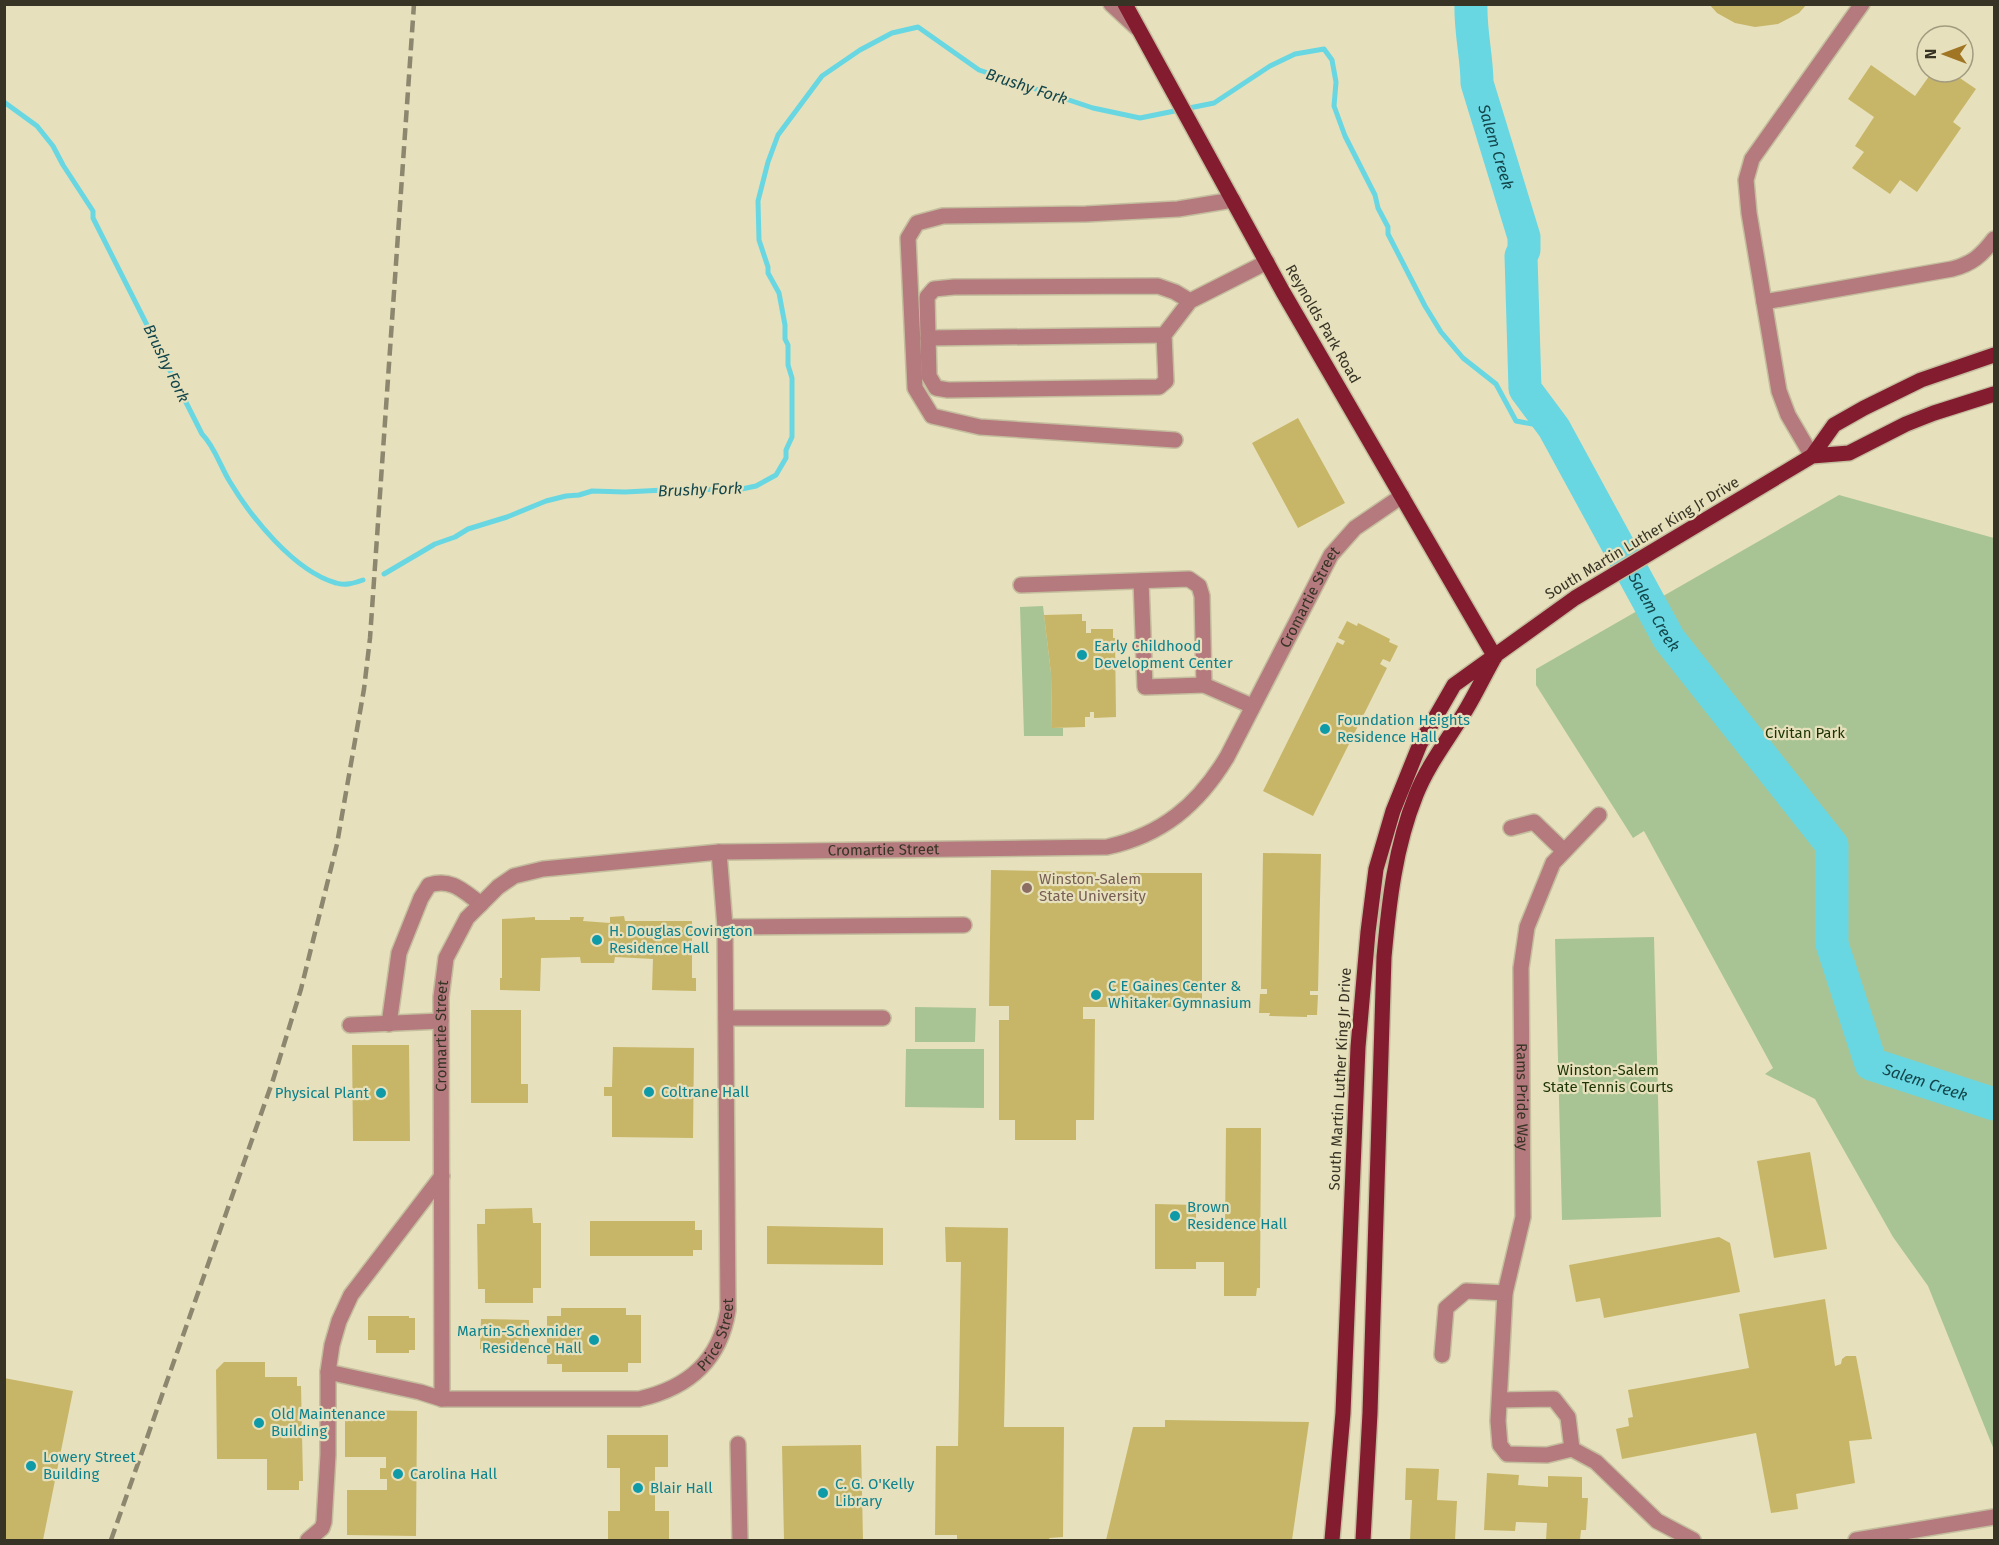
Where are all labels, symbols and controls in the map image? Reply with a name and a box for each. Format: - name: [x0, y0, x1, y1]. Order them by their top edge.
- north arrow: [1915, 24, 1975, 84]
- text: N: [1921, 49, 1940, 59]
- water label: Brushy Fork: [984, 64, 1070, 109]
- water label: Salem Creek: [1474, 101, 1518, 192]
- street label: Reynolds Park Road: [1282, 261, 1364, 387]
- water label: Brushy Fork: [139, 321, 194, 406]
- street label: South Martin Luther King Jr Drive: [1542, 473, 1742, 603]
- water label: Brushy Fork: [657, 479, 743, 500]
- street label: Cromartie Street: [1276, 542, 1344, 651]
- water label: Salem Creek: [1624, 568, 1684, 656]
- place label: Early Childhood Development Center: [1094, 637, 1233, 672]
- marker: Early Childhood Development Center: [1075, 648, 1089, 662]
- place label: Foundation Heights Residence Hall: [1337, 711, 1470, 746]
- marker: Foundation Heights Residence Hall: [1318, 722, 1332, 736]
- park label: Civitan Park: [1765, 724, 1845, 742]
- street label: Cromartie Street: [828, 840, 940, 860]
- place label: Winston-Salem State University: [1039, 870, 1147, 905]
- marker: Winston-Salem State University: [1020, 881, 1034, 895]
- place label: H. Douglas Covington Residence Hall: [609, 922, 753, 957]
- marker: H. Douglas Covington Residence Hall: [590, 933, 604, 947]
- street label: South Martin Luther King Jr Drive: [1325, 967, 1355, 1191]
- place label: C E Gaines Center & Whitaker Gymnasium: [1108, 977, 1252, 1012]
- street label: Cromartie Street: [432, 979, 452, 1092]
- marker: C E Gaines Center & Whitaker Gymnasium: [1089, 988, 1103, 1002]
- street label: Rams Pride Way: [1513, 1043, 1531, 1152]
- water label: Salem Creek: [1880, 1059, 1970, 1105]
- park label: Winston-Salem State Tennis Courts: [1543, 1061, 1673, 1096]
- place label: Coltrane Hall: [661, 1083, 750, 1101]
- place label: Physical Plant: [275, 1084, 370, 1102]
- marker: Coltrane Hall: [642, 1085, 656, 1099]
- marker: Physical Plant: [374, 1086, 388, 1100]
- place label: Brown Residence Hall: [1187, 1198, 1288, 1233]
- marker: Brown Residence Hall: [1168, 1209, 1182, 1223]
- street label: Price Street: [693, 1297, 737, 1375]
- place label: Martin-Schexnider Residence Hall: [457, 1322, 583, 1357]
- marker: Martin-Schexnider Residence Hall: [587, 1333, 601, 1347]
- place label: Old Maintenance Building: [271, 1405, 386, 1440]
- marker: Old Maintenance Building: [252, 1416, 266, 1430]
- place label: Lowery Street Building: [43, 1448, 136, 1483]
- marker: Lowery Street Building: [24, 1459, 38, 1473]
- place label: Carolina Hall: [410, 1465, 498, 1483]
- marker: Carolina Hall: [391, 1467, 405, 1481]
- place label: C. G. O'Kelly Library: [835, 1475, 915, 1510]
- place label: Blair Hall: [650, 1479, 713, 1497]
- marker: Blair Hall: [631, 1481, 645, 1495]
- marker: C. G. O'Kelly Library: [816, 1486, 830, 1500]

